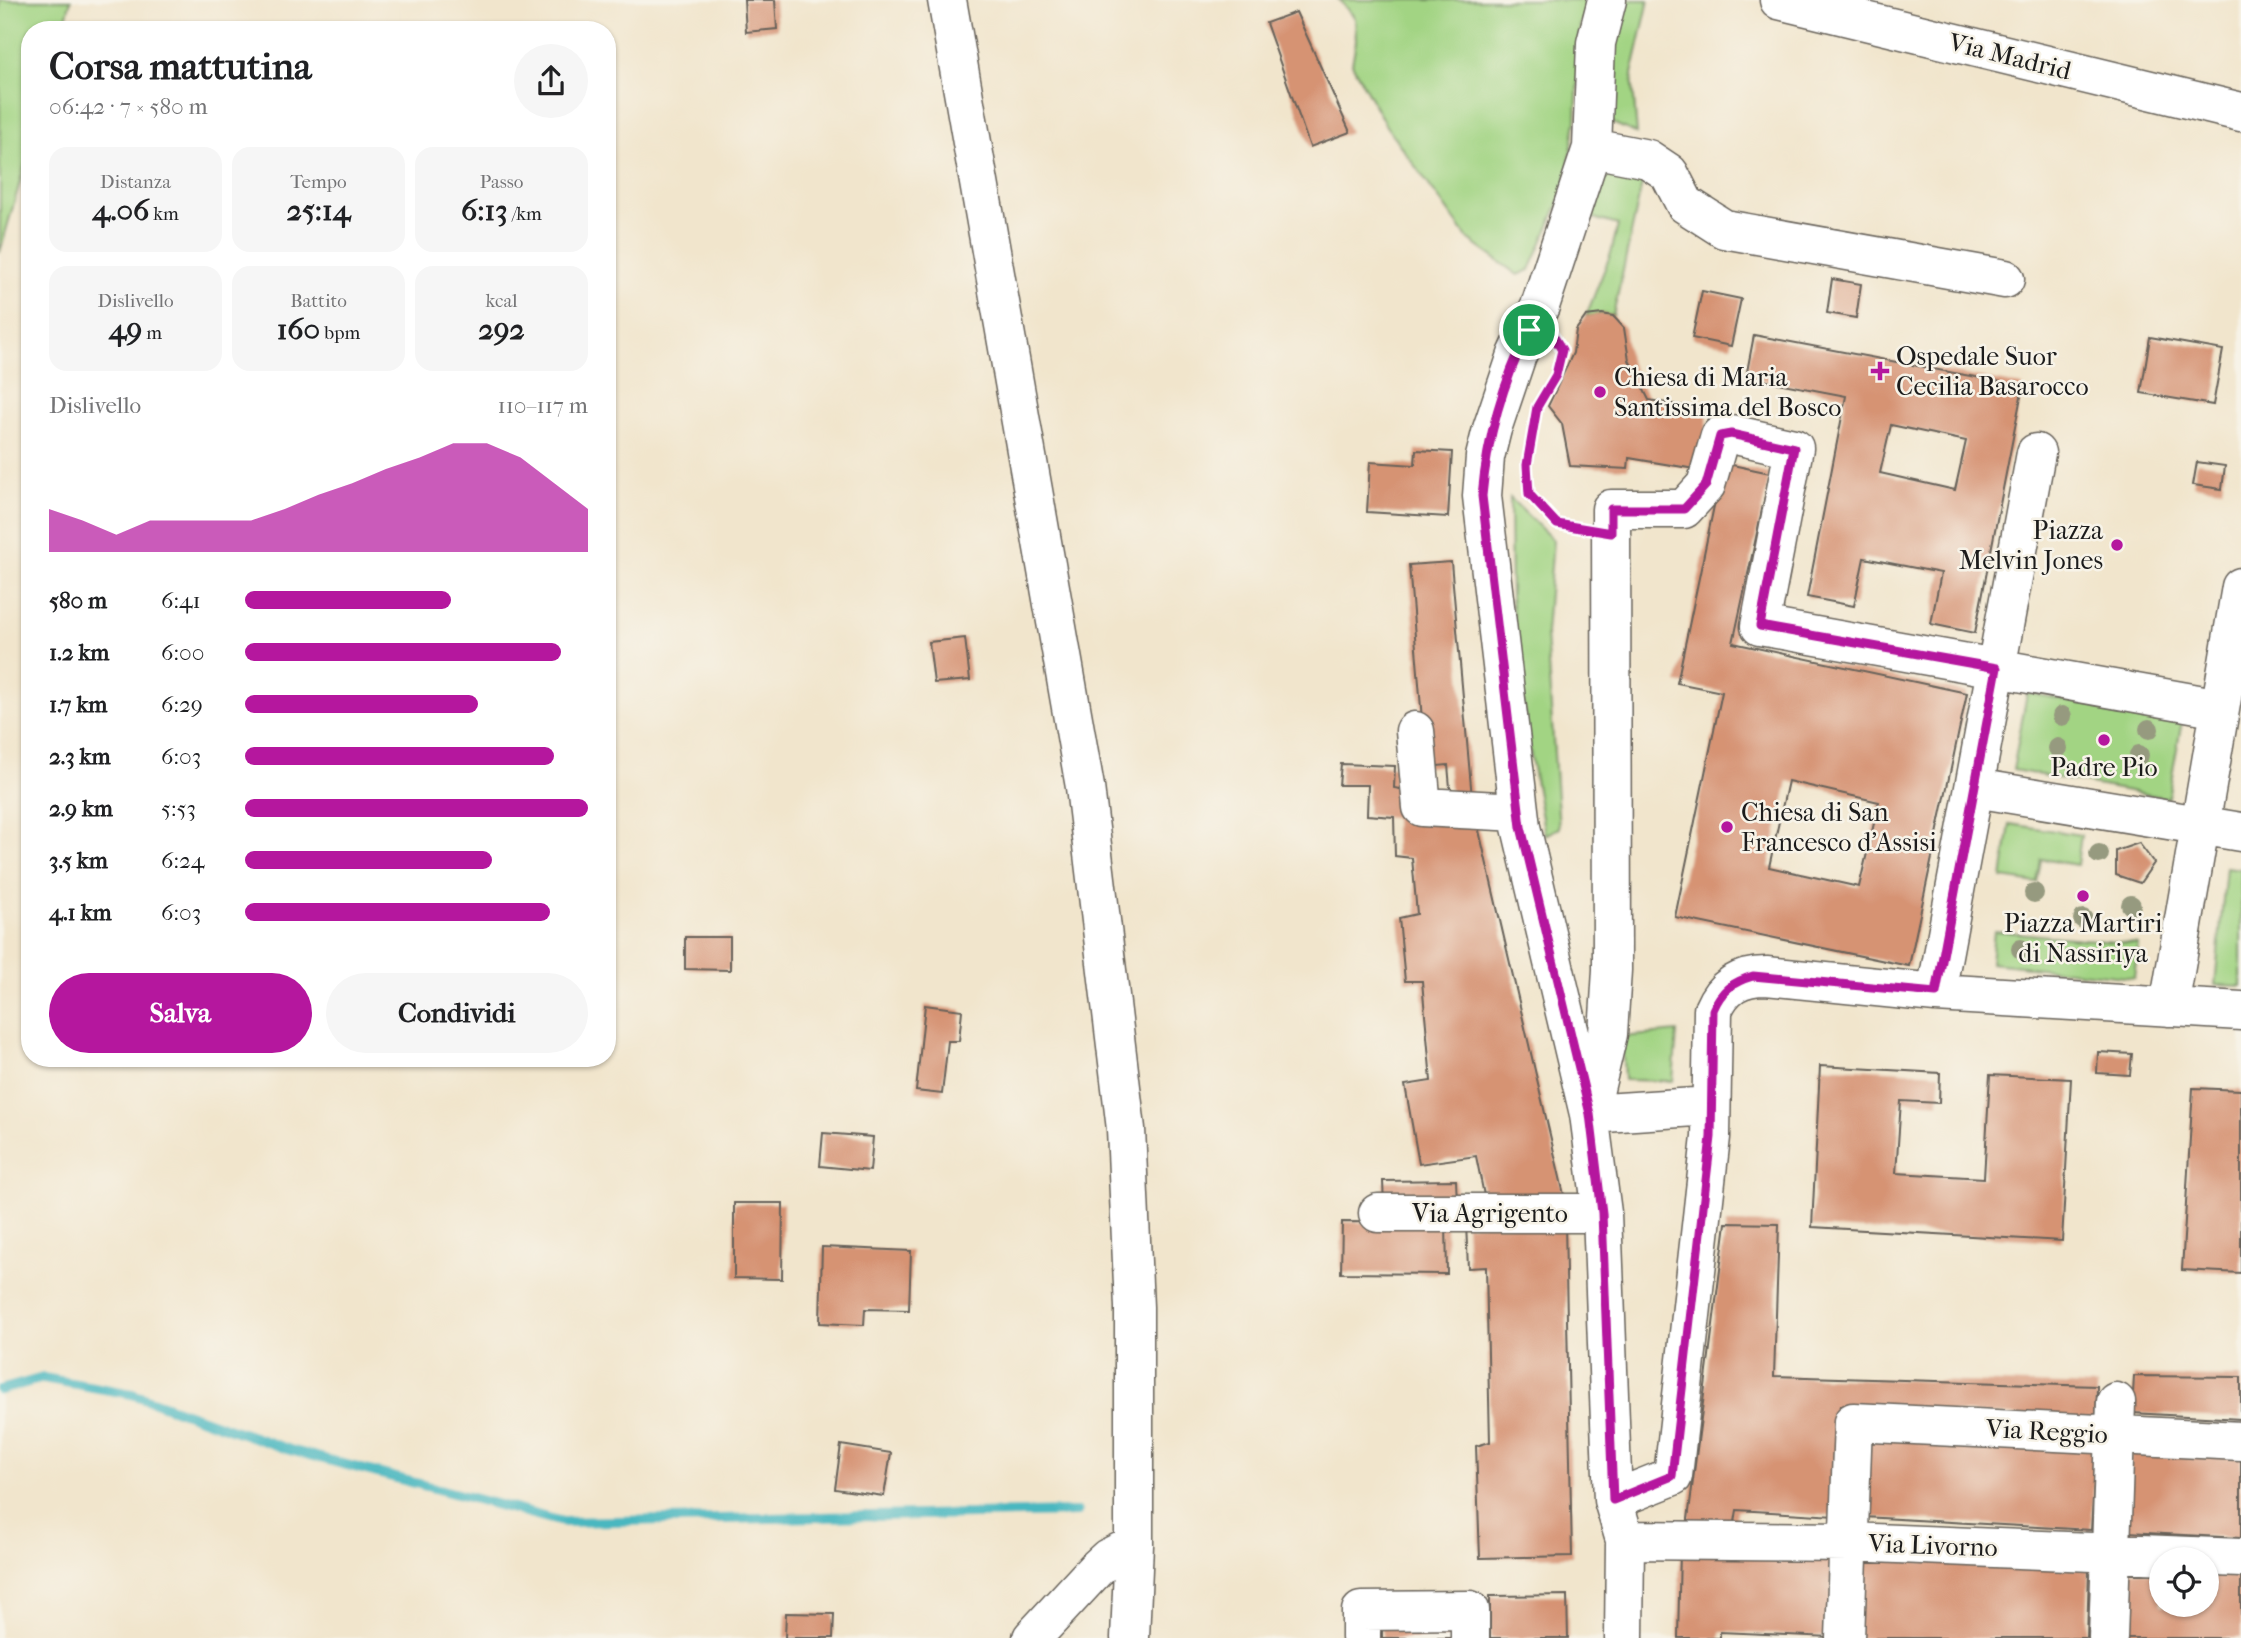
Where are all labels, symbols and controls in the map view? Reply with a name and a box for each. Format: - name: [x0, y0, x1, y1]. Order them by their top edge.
- street label: Via Madrid: [1945, 26, 2075, 87]
- text: Corsa mattutina: [49, 44, 312, 89]
- button: share: [514, 44, 588, 118]
- text: 06:42 · 7 × 580 m: [49, 93, 208, 120]
- text: Distanza: [100, 171, 171, 193]
- text: Tempo: [290, 171, 347, 193]
- text: Passo: [480, 171, 523, 193]
- text: 4.06: [92, 193, 149, 228]
- text: 25:14: [286, 193, 351, 228]
- text: 6:13: [461, 193, 508, 228]
- text: km: [149, 203, 179, 225]
- text: /km: [508, 203, 542, 225]
- text: Dislivello: [97, 290, 174, 312]
- text: Battito: [290, 290, 347, 312]
- text: kcal: [486, 290, 517, 312]
- pin: [1499, 300, 1559, 360]
- icon: arrive: [1510, 311, 1548, 349]
- text: 49: [109, 312, 142, 347]
- text: 160: [277, 312, 320, 347]
- text: 292: [478, 312, 525, 347]
- text: m: [142, 322, 162, 344]
- text: bpm: [320, 322, 360, 344]
- place label: Ospedale Suor Cecilia Basarocco: [1896, 341, 2089, 402]
- marker: Ospedale Suor Cecilia Basarocco: [1870, 361, 1890, 381]
- place label: Chiesa di Maria Santissima del Bosco: [1614, 362, 1841, 423]
- marker: Chiesa di Maria Santissima del Bosco: [1592, 384, 1608, 400]
- text: Dislivello: [49, 392, 141, 419]
- text: 110–117 m: [497, 392, 588, 419]
- place label: Piazza Melvin Jones: [1959, 515, 2104, 576]
- marker: Piazza Melvin Jones: [2109, 537, 2125, 553]
- text: 580 m: [49, 587, 107, 614]
- text: 6:41: [161, 587, 201, 614]
- text: 1.2 km: [49, 639, 109, 666]
- text: 6:00: [161, 639, 204, 666]
- text: 1.7 km: [49, 691, 107, 718]
- text: 6:29: [161, 691, 203, 718]
- marker: Padre Pio: [2096, 732, 2112, 748]
- text: 2.3 km: [49, 743, 111, 770]
- text: 6:03: [161, 743, 201, 770]
- place label: Padre Pio: [2050, 752, 2158, 783]
- text: 2.9 km: [49, 795, 113, 822]
- text: 5:53: [161, 795, 196, 822]
- place label: Chiesa di San Francesco d'Assisi: [1741, 797, 1937, 858]
- marker: Chiesa di San Francesco d'Assisi: [1719, 819, 1735, 835]
- text: 3.5 km: [49, 847, 108, 874]
- text: 6:24: [161, 847, 204, 874]
- marker: Piazza Martiri di Nassiriya: [2075, 888, 2091, 904]
- text: 4.1 km: [49, 899, 112, 926]
- text: 6:03: [161, 899, 201, 926]
- place label: Piazza Martiri di Nassiriya: [2004, 908, 2163, 969]
- button: Salva: [49, 973, 312, 1053]
- button: Condividi: [326, 973, 588, 1053]
- street label: Via Agrigento: [1411, 1198, 1568, 1229]
- street label: Via Reggio: [1984, 1413, 2109, 1450]
- street label: Via Livorno: [1867, 1528, 1998, 1563]
- map controls: [2149, 1547, 2219, 1617]
- button: locate: [2149, 1547, 2219, 1617]

